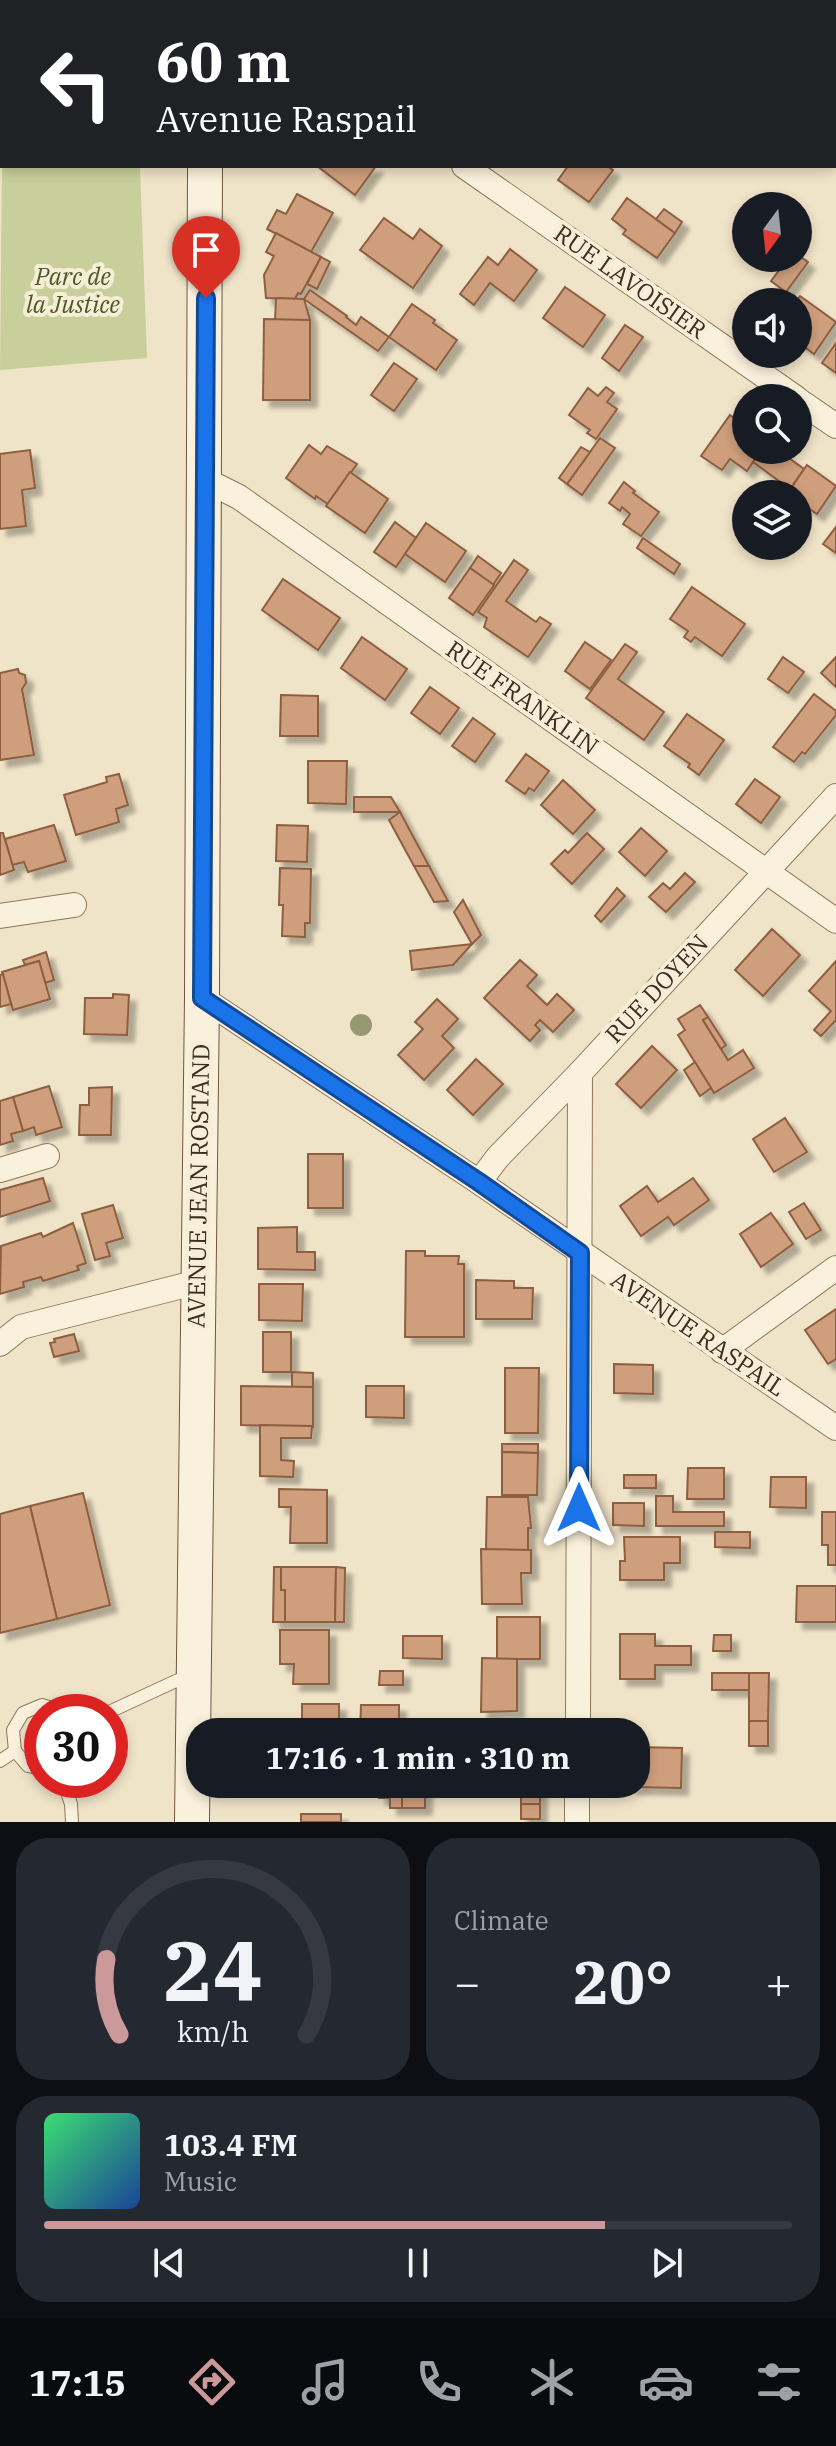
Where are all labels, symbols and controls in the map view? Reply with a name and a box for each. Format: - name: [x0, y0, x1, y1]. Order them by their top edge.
- text: 60 m: [156, 25, 291, 97]
- icon: left: [24, 32, 128, 136]
- text: Avenue Raspail: [156, 95, 417, 142]
- north arrow: [732, 192, 812, 272]
- map controls: [732, 192, 812, 560]
- pin: [172, 216, 240, 298]
- street label: RUE LAVOISIER: [548, 217, 713, 346]
- icon: arrive: [184, 228, 228, 272]
- park label: Parc de la Justice: [26, 260, 120, 320]
- button: sound: [732, 288, 812, 368]
- button: search: [732, 384, 812, 464]
- button: layers: [732, 480, 812, 560]
- street label: RUE FRANKLIN: [440, 633, 605, 762]
- street label: RUE DOYEN: [598, 927, 715, 1049]
- street label: AVENUE JEAN ROSTAND: [180, 1044, 216, 1328]
- street label: AVENUE RASPAIL: [605, 1263, 792, 1403]
- position arrow: [537, 1466, 621, 1550]
- speed limit sign: 30: [24, 1694, 128, 1798]
- text: 17:16 · 1 min · 310 m: [266, 1738, 570, 1777]
- text: Climate: [454, 1903, 549, 1937]
- text: 24: [163, 1916, 263, 2024]
- text: 20°: [573, 1942, 673, 2021]
- text: −: [454, 1954, 480, 2011]
- text: +: [766, 1954, 792, 2011]
- text: km/h: [177, 2013, 249, 2050]
- text: 103.4 FM: [164, 2125, 297, 2164]
- text: Music: [164, 2164, 237, 2198]
- icon: previous: [147, 2241, 191, 2285]
- icon: pause: [396, 2241, 440, 2285]
- icon: next: [645, 2241, 689, 2285]
- icon: directions: [184, 2354, 240, 2410]
- icon: music: [297, 2354, 353, 2410]
- icon: phone: [411, 2354, 467, 2410]
- icon: climate: [524, 2354, 580, 2410]
- icon: car: [638, 2354, 694, 2410]
- icon: filters: [751, 2354, 807, 2410]
- text: 17:15: [29, 2359, 126, 2406]

